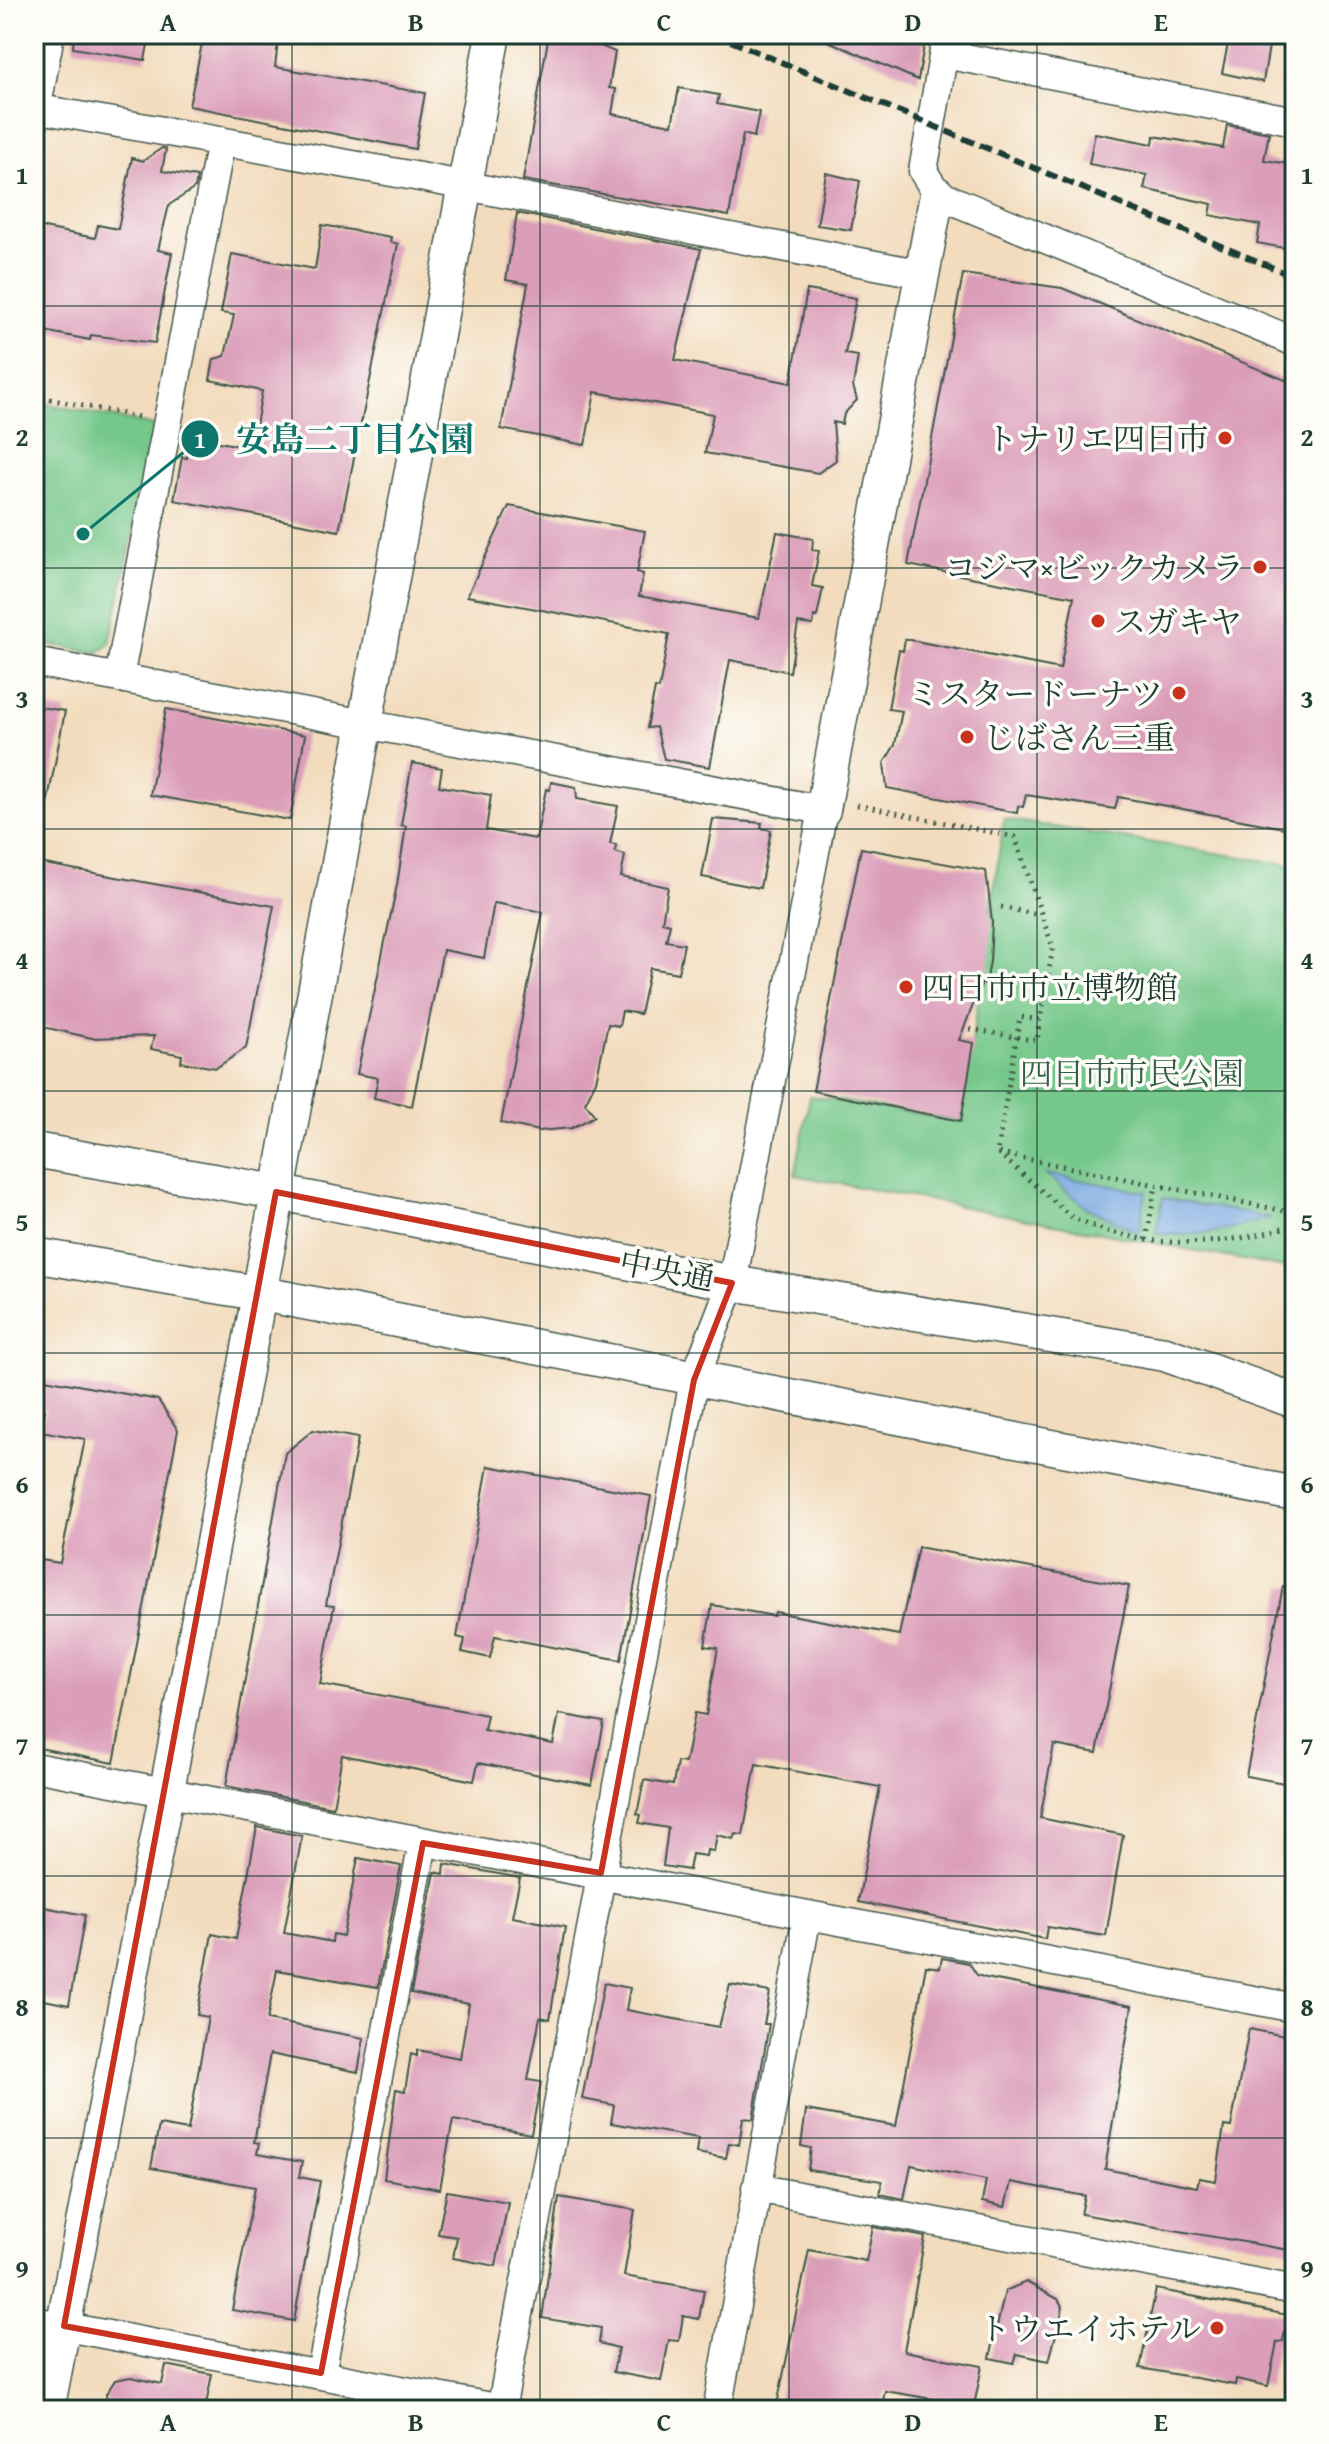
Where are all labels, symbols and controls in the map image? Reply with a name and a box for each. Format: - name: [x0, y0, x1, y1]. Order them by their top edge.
- text: A: [160, 2, 177, 41]
- text: B: [408, 2, 424, 41]
- text: C: [657, 2, 671, 41]
- text: D: [905, 2, 921, 41]
- text: E: [1154, 2, 1168, 41]
- text: 1: [15, 155, 29, 194]
- text: 1: [1300, 155, 1314, 194]
- callout: 安島二丁目公園: [180, 410, 490, 468]
- text: 安島二丁目公園: [236, 414, 474, 463]
- place label: トナリエ四日市: [986, 415, 1209, 462]
- text: 2: [15, 417, 29, 456]
- text: 2: [1300, 417, 1314, 456]
- text: 1: [194, 422, 206, 457]
- marker: トナリエ四日市: [1216, 429, 1234, 447]
- place label: コジマ×ビックカメラ: [944, 544, 1244, 591]
- marker: コジマ×ビックカメラ: [1251, 558, 1269, 576]
- place label: スガキヤ: [1114, 598, 1242, 645]
- marker: スガキヤ: [1089, 612, 1107, 630]
- place label: ミスタードーナツ: [907, 670, 1163, 717]
- text: 3: [15, 679, 29, 718]
- text: 3: [1300, 679, 1314, 718]
- marker: ミスタードーナツ: [1170, 684, 1188, 702]
- place label: じばさん三重: [983, 714, 1175, 761]
- marker: じばさん三重: [958, 728, 976, 746]
- text: 4: [15, 940, 29, 979]
- text: 4: [1300, 940, 1314, 979]
- place label: 四日市市立博物館: [922, 964, 1178, 1011]
- marker: 四日市市立博物館: [897, 978, 915, 996]
- park label: 四日市市民公園: [1020, 1050, 1244, 1097]
- text: 5: [15, 1202, 29, 1241]
- text: 5: [1300, 1202, 1314, 1241]
- street label: 中央通: [615, 1238, 719, 1302]
- text: 6: [15, 1464, 29, 1503]
- text: 6: [1300, 1464, 1314, 1503]
- text: 7: [15, 1726, 29, 1765]
- text: 7: [1300, 1726, 1314, 1765]
- text: 8: [15, 1987, 29, 2026]
- text: 8: [1300, 1987, 1314, 2026]
- text: 9: [15, 2249, 29, 2288]
- text: 9: [1300, 2249, 1314, 2288]
- place label: トウエイホテル: [979, 2305, 1201, 2352]
- marker: トウエイホテル: [1208, 2319, 1226, 2337]
- text: A: [160, 2402, 177, 2441]
- text: B: [408, 2402, 424, 2441]
- text: C: [657, 2402, 671, 2441]
- text: D: [905, 2402, 921, 2441]
- text: E: [1154, 2402, 1168, 2441]

